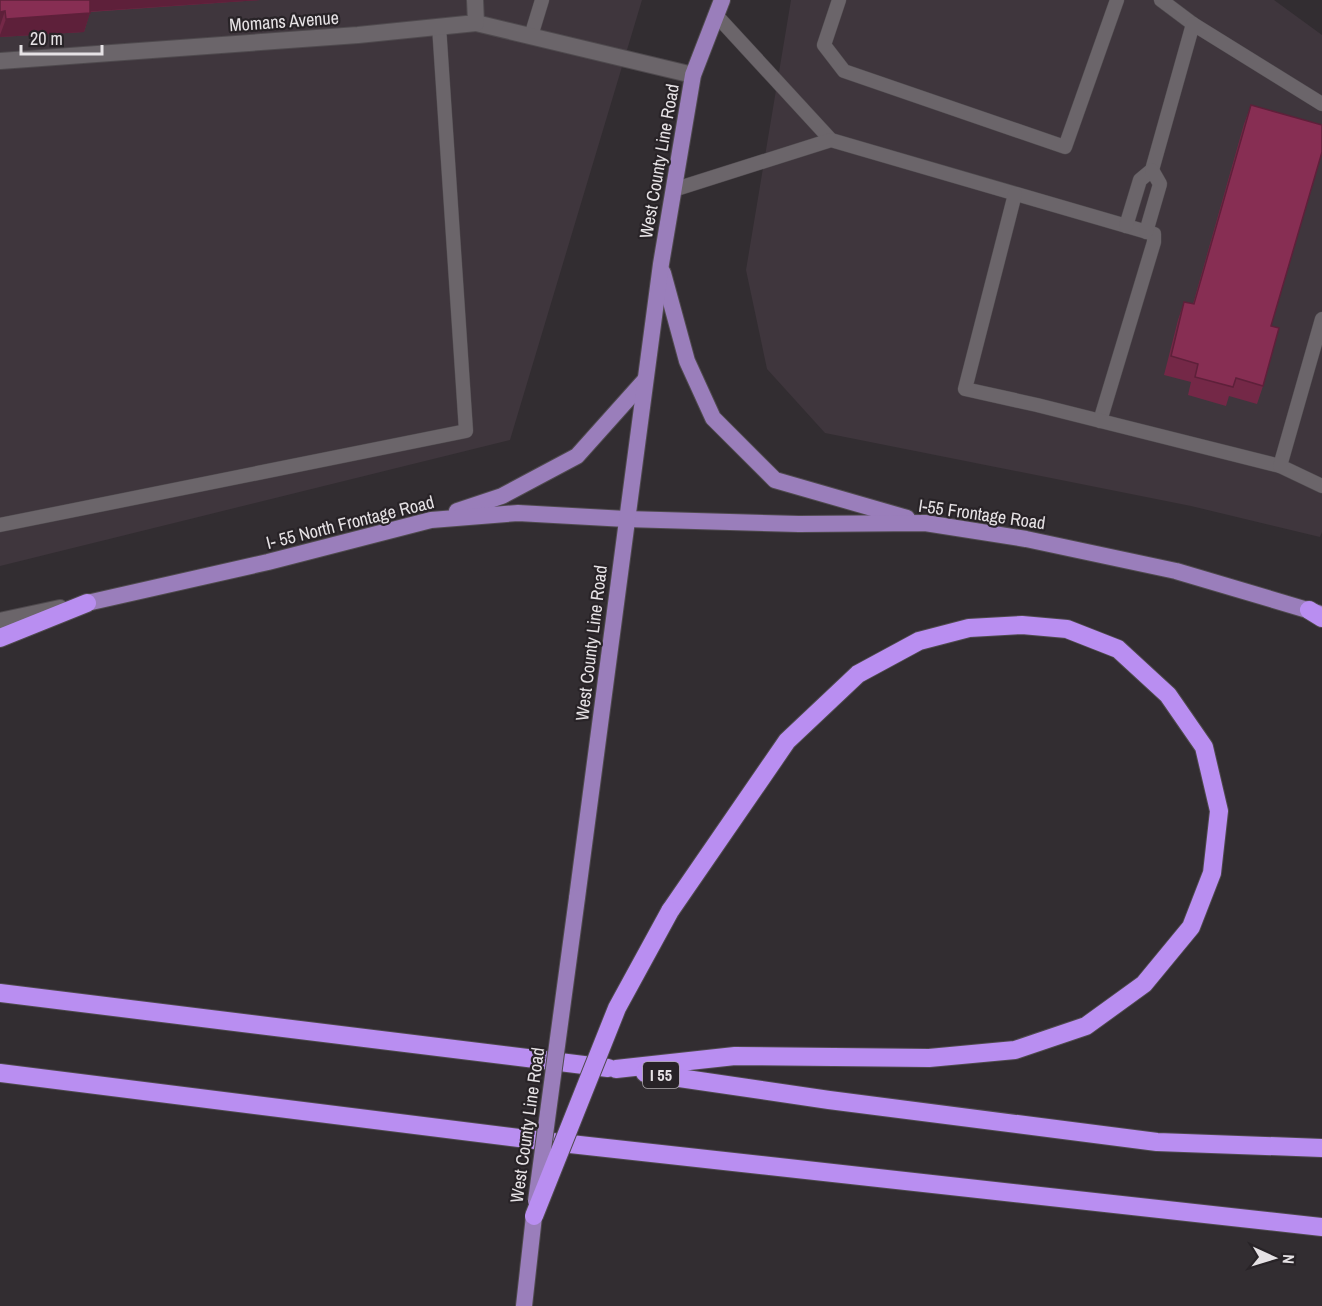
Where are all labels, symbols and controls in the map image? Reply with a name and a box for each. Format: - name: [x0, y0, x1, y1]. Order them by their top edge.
- street label: Momans Avenue: [228, 5, 340, 37]
- scale bar: [21, 18, 102, 56]
- text: 20 m: [30, 26, 63, 51]
- street label: West County Line Road: [633, 82, 685, 240]
- street label: I- 55 North Frontage Road: [263, 489, 437, 555]
- street label: I-55 Frontage Road: [917, 493, 1047, 535]
- street label: West County Line Road: [569, 564, 613, 722]
- street label: West County Line Road: [504, 1046, 550, 1204]
- road number: I 55: [643, 1062, 679, 1088]
- north arrow: [1244, 1228, 1304, 1288]
- text: N: [1278, 1254, 1300, 1265]

